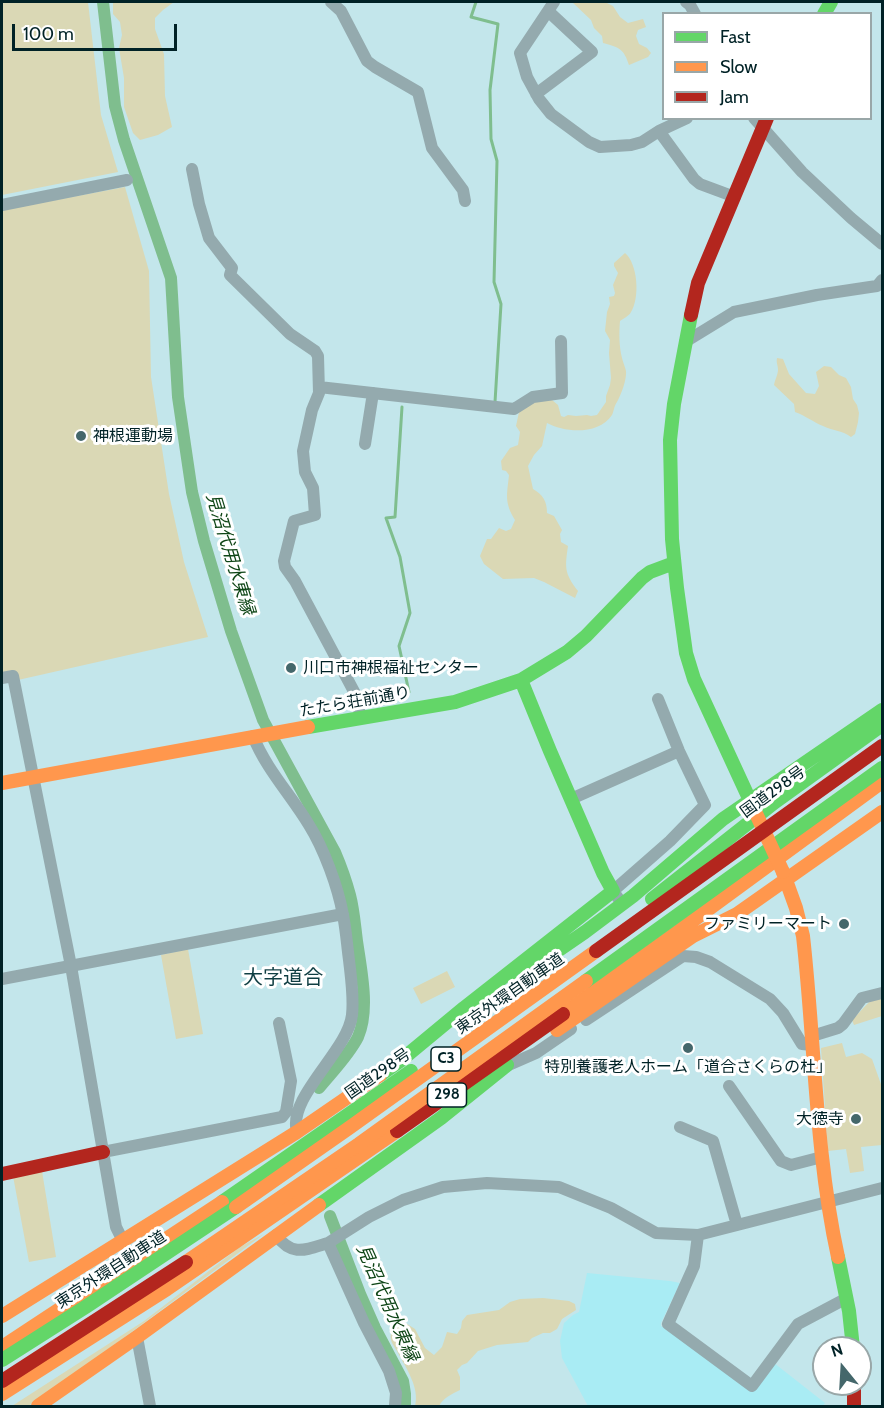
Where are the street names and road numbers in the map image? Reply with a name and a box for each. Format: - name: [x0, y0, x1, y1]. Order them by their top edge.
- street label: たたら荘前通り: [298, 683, 412, 721]
- street label: 国道298号: [737, 762, 809, 822]
- street label: 東京外環自動車道: [452, 949, 568, 1039]
- street label: 国道298号: [342, 1045, 414, 1103]
- road number: C3: [431, 1047, 461, 1071]
- road number: 298: [428, 1083, 466, 1107]
- street label: 東京外環自動車道: [52, 1227, 170, 1313]

